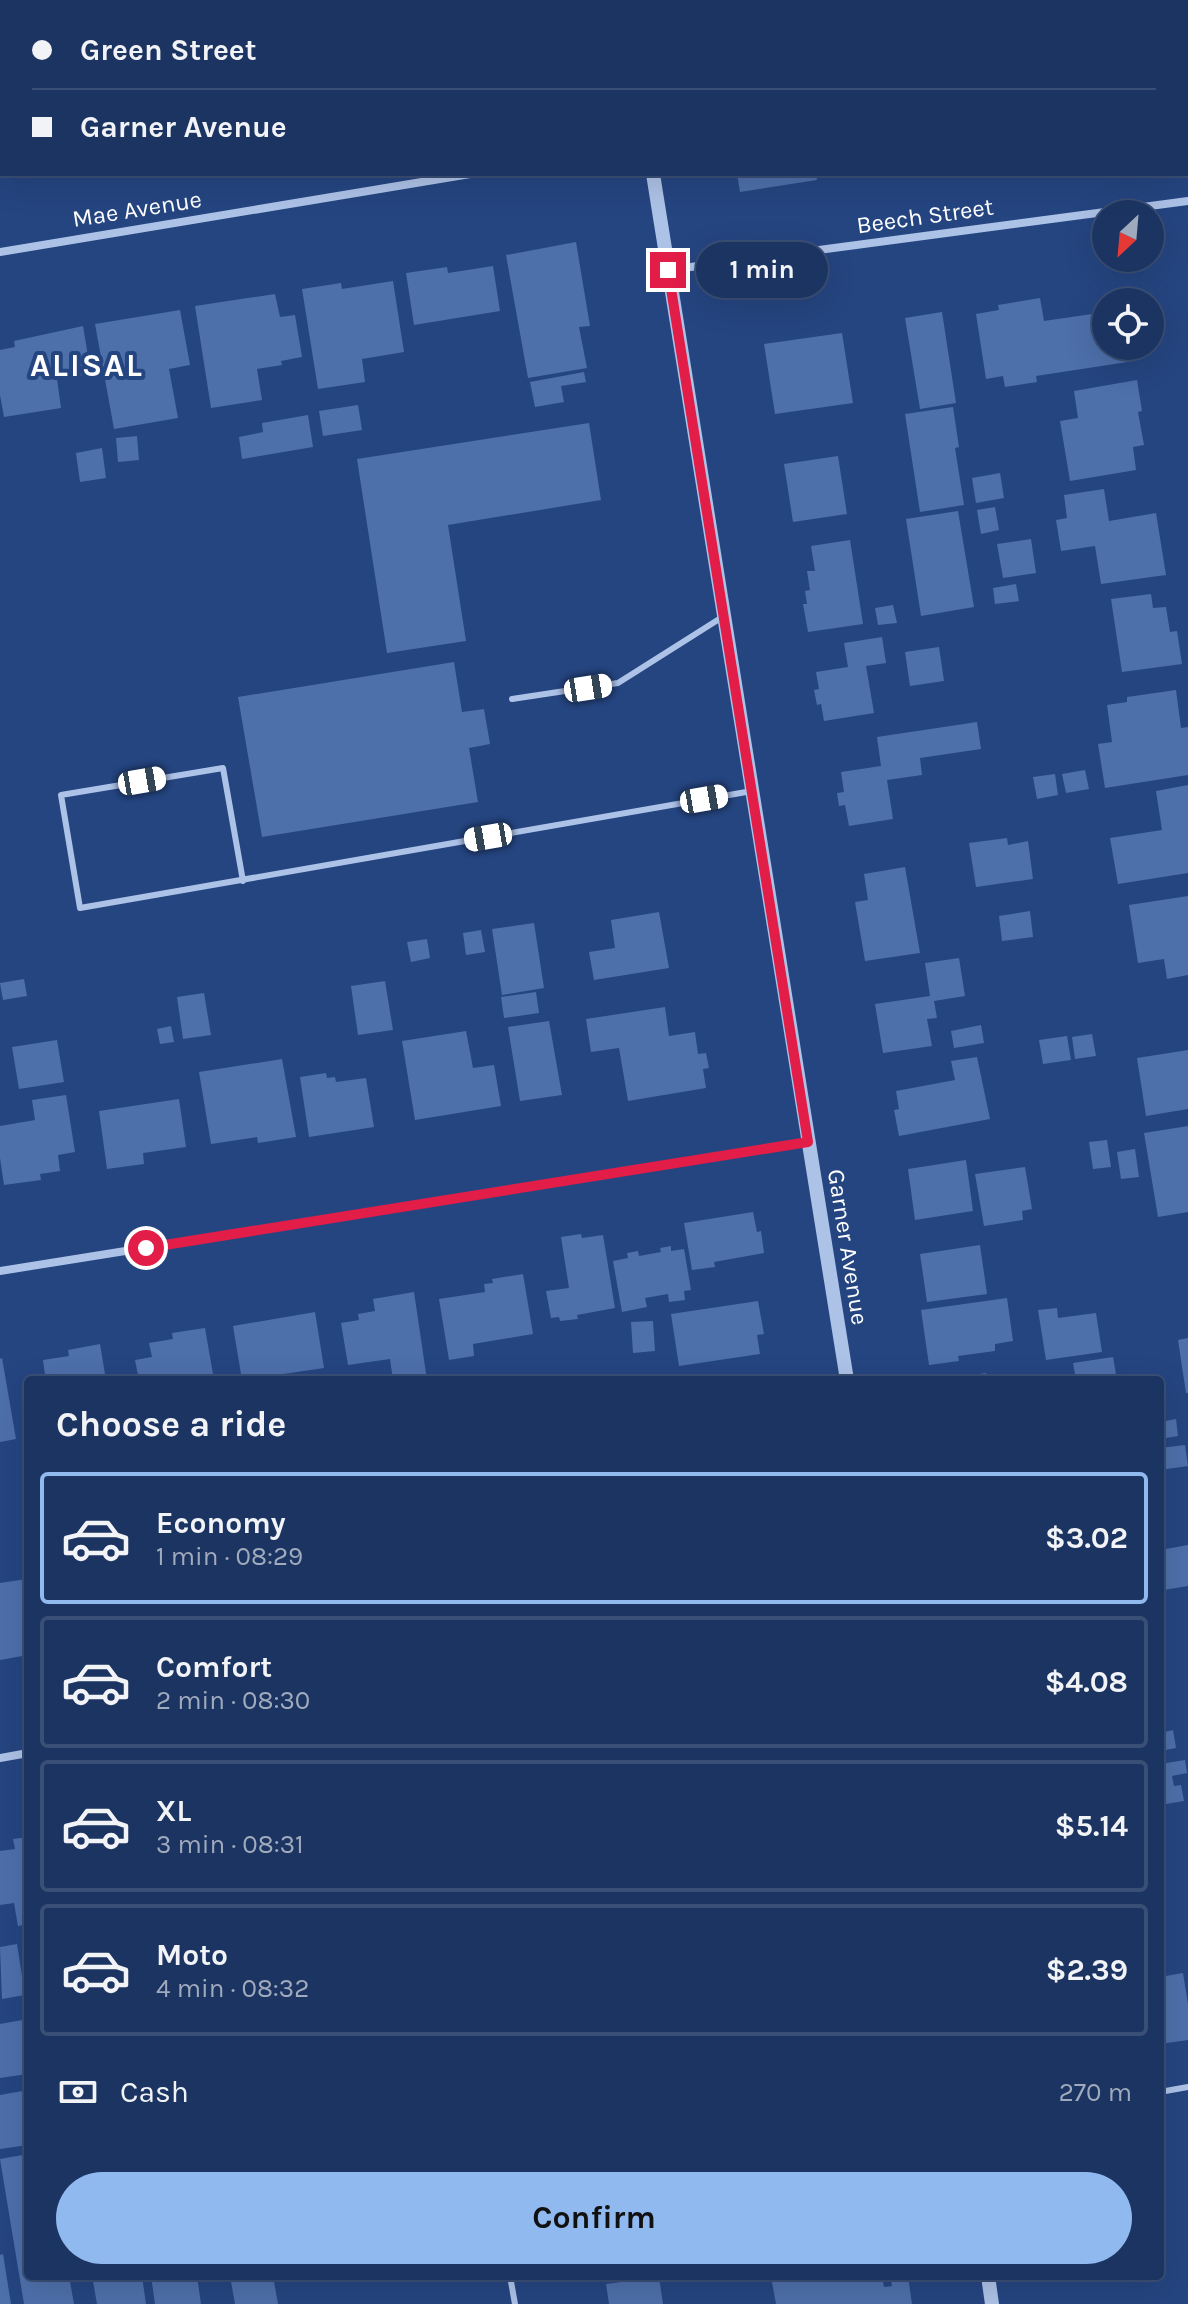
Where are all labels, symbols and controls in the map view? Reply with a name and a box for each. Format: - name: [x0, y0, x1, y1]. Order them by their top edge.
- text: Green Street: [80, 32, 257, 68]
- text: Garner Avenue: [80, 109, 287, 145]
- street label: Mae Avenue: [70, 185, 204, 233]
- street label: Beech Street: [855, 193, 995, 239]
- north arrow: [1092, 200, 1164, 272]
- map controls: [1092, 200, 1164, 360]
- callout: 1 min: [696, 242, 828, 298]
- route end: [650, 252, 686, 288]
- text: 1 min: [729, 254, 795, 285]
- button: locate: [1092, 288, 1164, 360]
- district label: ALISAL: [30, 347, 144, 384]
- car: [562, 672, 614, 704]
- car: [116, 765, 168, 797]
- car: [678, 783, 730, 815]
- car: [462, 821, 514, 853]
- street label: Garner Avenue: [822, 1167, 874, 1327]
- route start: [128, 1230, 164, 1266]
- text: Choose a ride: [56, 1403, 286, 1445]
- icon: car: [60, 1502, 132, 1574]
- text: Economy: [156, 1505, 286, 1541]
- text: $3.02: [1045, 1520, 1128, 1556]
- text: 1 min · 08:29: [156, 1541, 303, 1572]
- icon: car: [60, 1646, 132, 1718]
- text: Comfort: [156, 1649, 272, 1685]
- text: $4.08: [1045, 1664, 1128, 1700]
- text: 2 min · 08:30: [156, 1685, 310, 1716]
- icon: car: [60, 1790, 132, 1862]
- text: XL: [156, 1793, 191, 1829]
- text: $5.14: [1055, 1808, 1128, 1844]
- text: 3 min · 08:31: [156, 1829, 304, 1860]
- icon: car: [60, 1934, 132, 2006]
- text: Moto: [156, 1937, 228, 1973]
- text: $2.39: [1046, 1952, 1128, 1988]
- text: 4 min · 08:32: [156, 1973, 309, 2004]
- icon: cash: [56, 2070, 100, 2114]
- text: Cash: [120, 2074, 189, 2110]
- text: 270 m: [1059, 2077, 1132, 2108]
- button: Confirm: [56, 2172, 1132, 2264]

